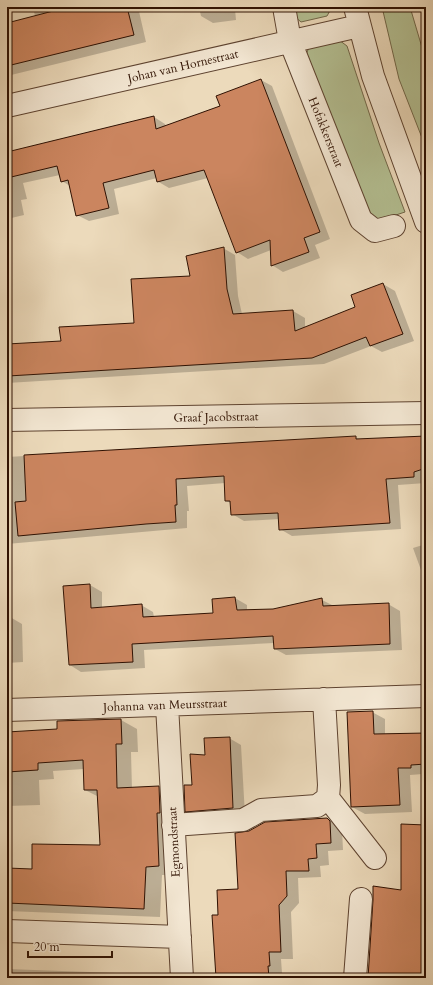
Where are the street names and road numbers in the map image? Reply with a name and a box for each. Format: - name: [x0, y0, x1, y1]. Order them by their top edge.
- street label: Johan van Hornestraat: [124, 45, 240, 87]
- street label: Hofakkerstraat: [305, 95, 347, 170]
- street label: Graaf Jacobstraat: [173, 408, 259, 426]
- street label: Johanna van Meursstraat: [101, 695, 227, 715]
- street label: Egmondstraat: [164, 806, 184, 878]

